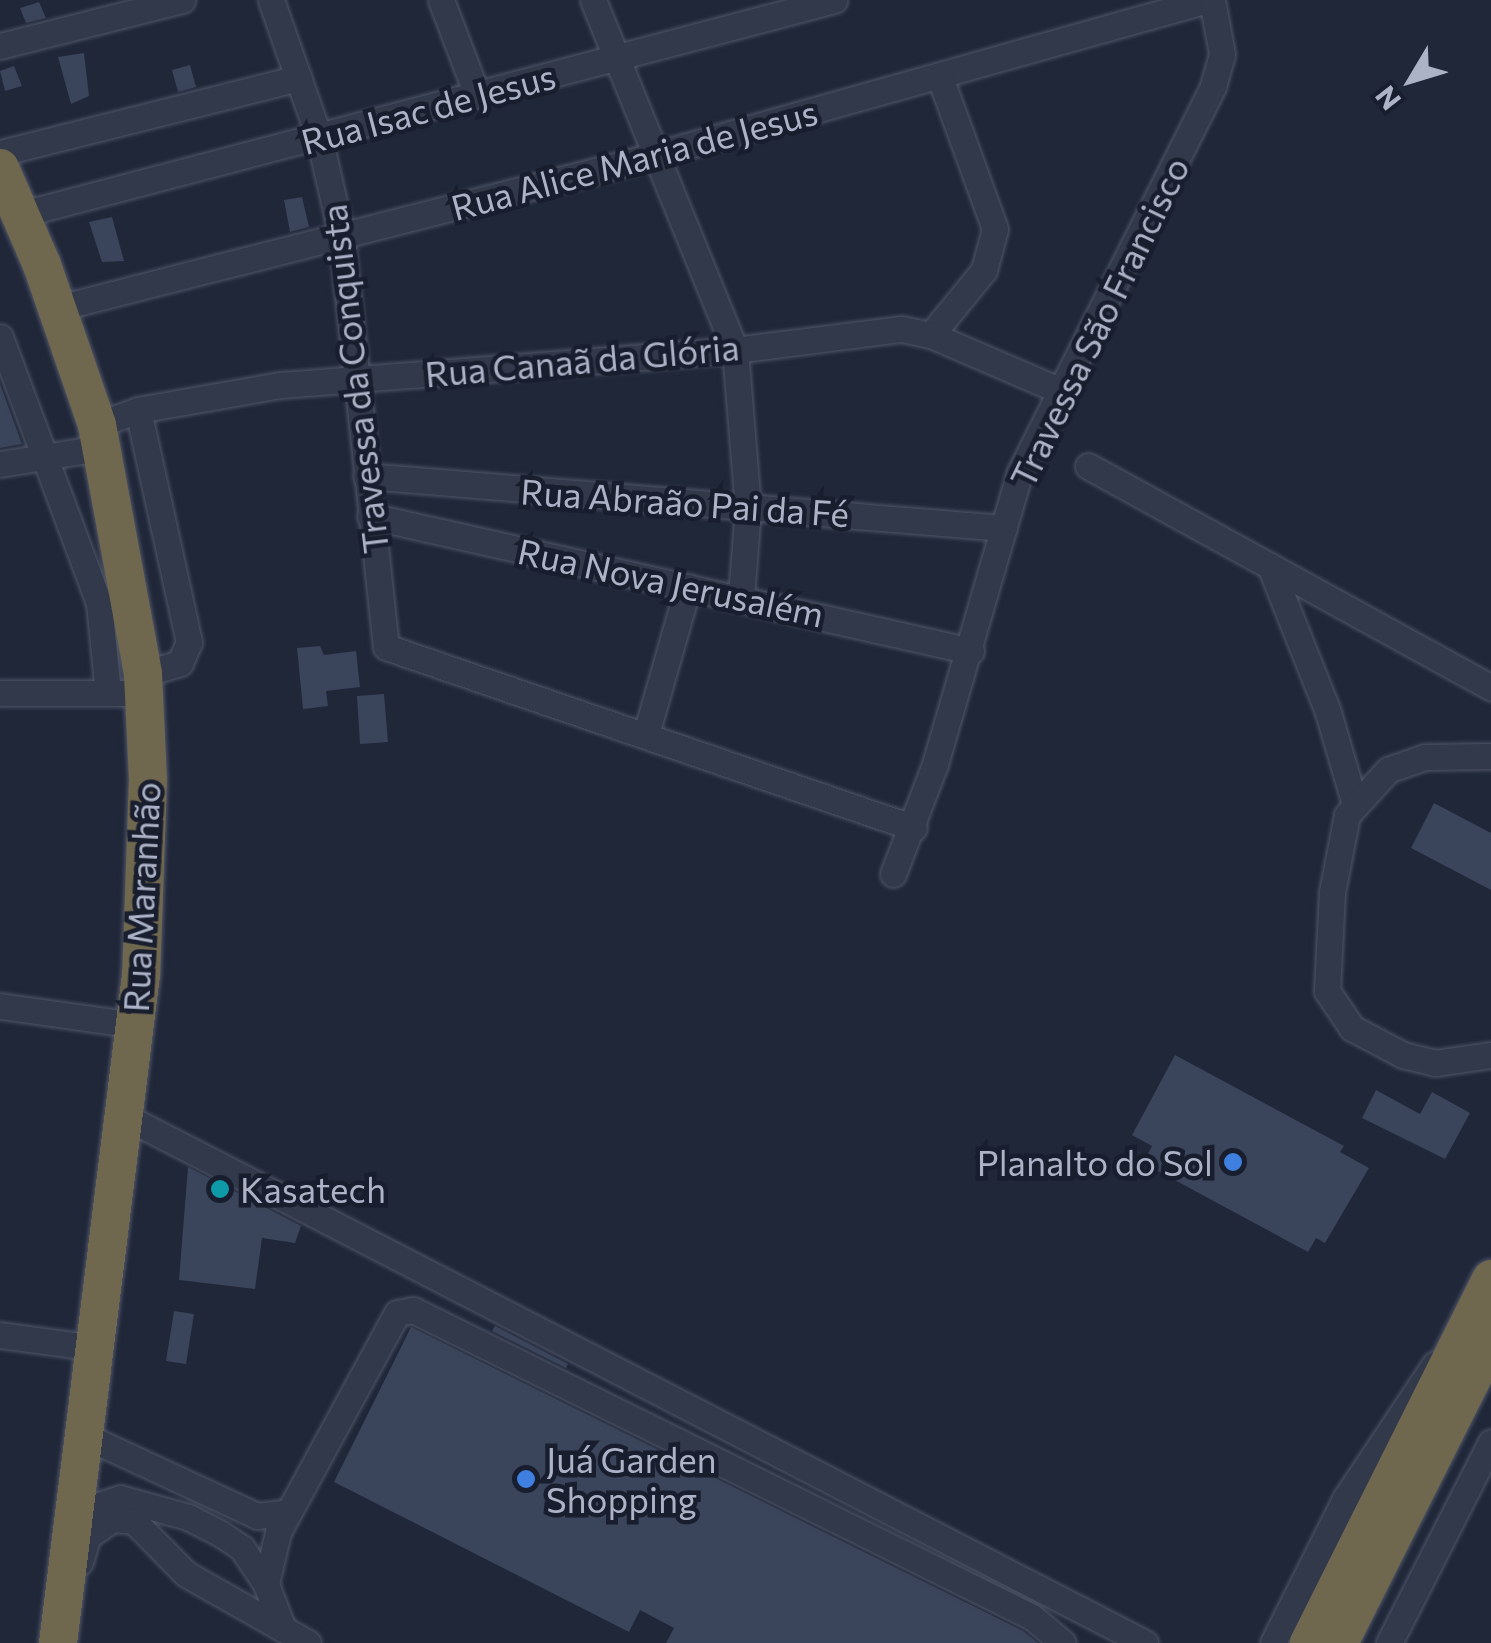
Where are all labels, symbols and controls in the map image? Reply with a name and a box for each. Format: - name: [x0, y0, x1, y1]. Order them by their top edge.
- north arrow: [1361, 30, 1461, 130]
- street label: Rua Isac de Jesus: [296, 54, 560, 162]
- text: N: [1367, 80, 1407, 117]
- street label: Rua Alice Maria de Jesus: [446, 90, 822, 228]
- street label: Travessa São Francisco: [1001, 150, 1197, 494]
- street label: Travessa da Conquista: [312, 202, 396, 556]
- street label: Rua Canaã da Glória: [423, 325, 741, 395]
- street label: Rua Abraão Pai da Fé: [519, 470, 851, 534]
- street label: Rua Nova Jerusalém: [514, 529, 828, 635]
- street label: Rua Maranhão: [114, 781, 168, 1013]
- place label: Planalto do Sol: [977, 1141, 1213, 1183]
- marker: Planalto do Sol: [1222, 1151, 1244, 1173]
- place label: Kasatech: [240, 1168, 386, 1210]
- marker: Kasatech: [209, 1178, 231, 1200]
- place label: Juá Garden Shopping: [546, 1438, 717, 1520]
- marker: Juá Garden Shopping: [515, 1468, 537, 1490]

